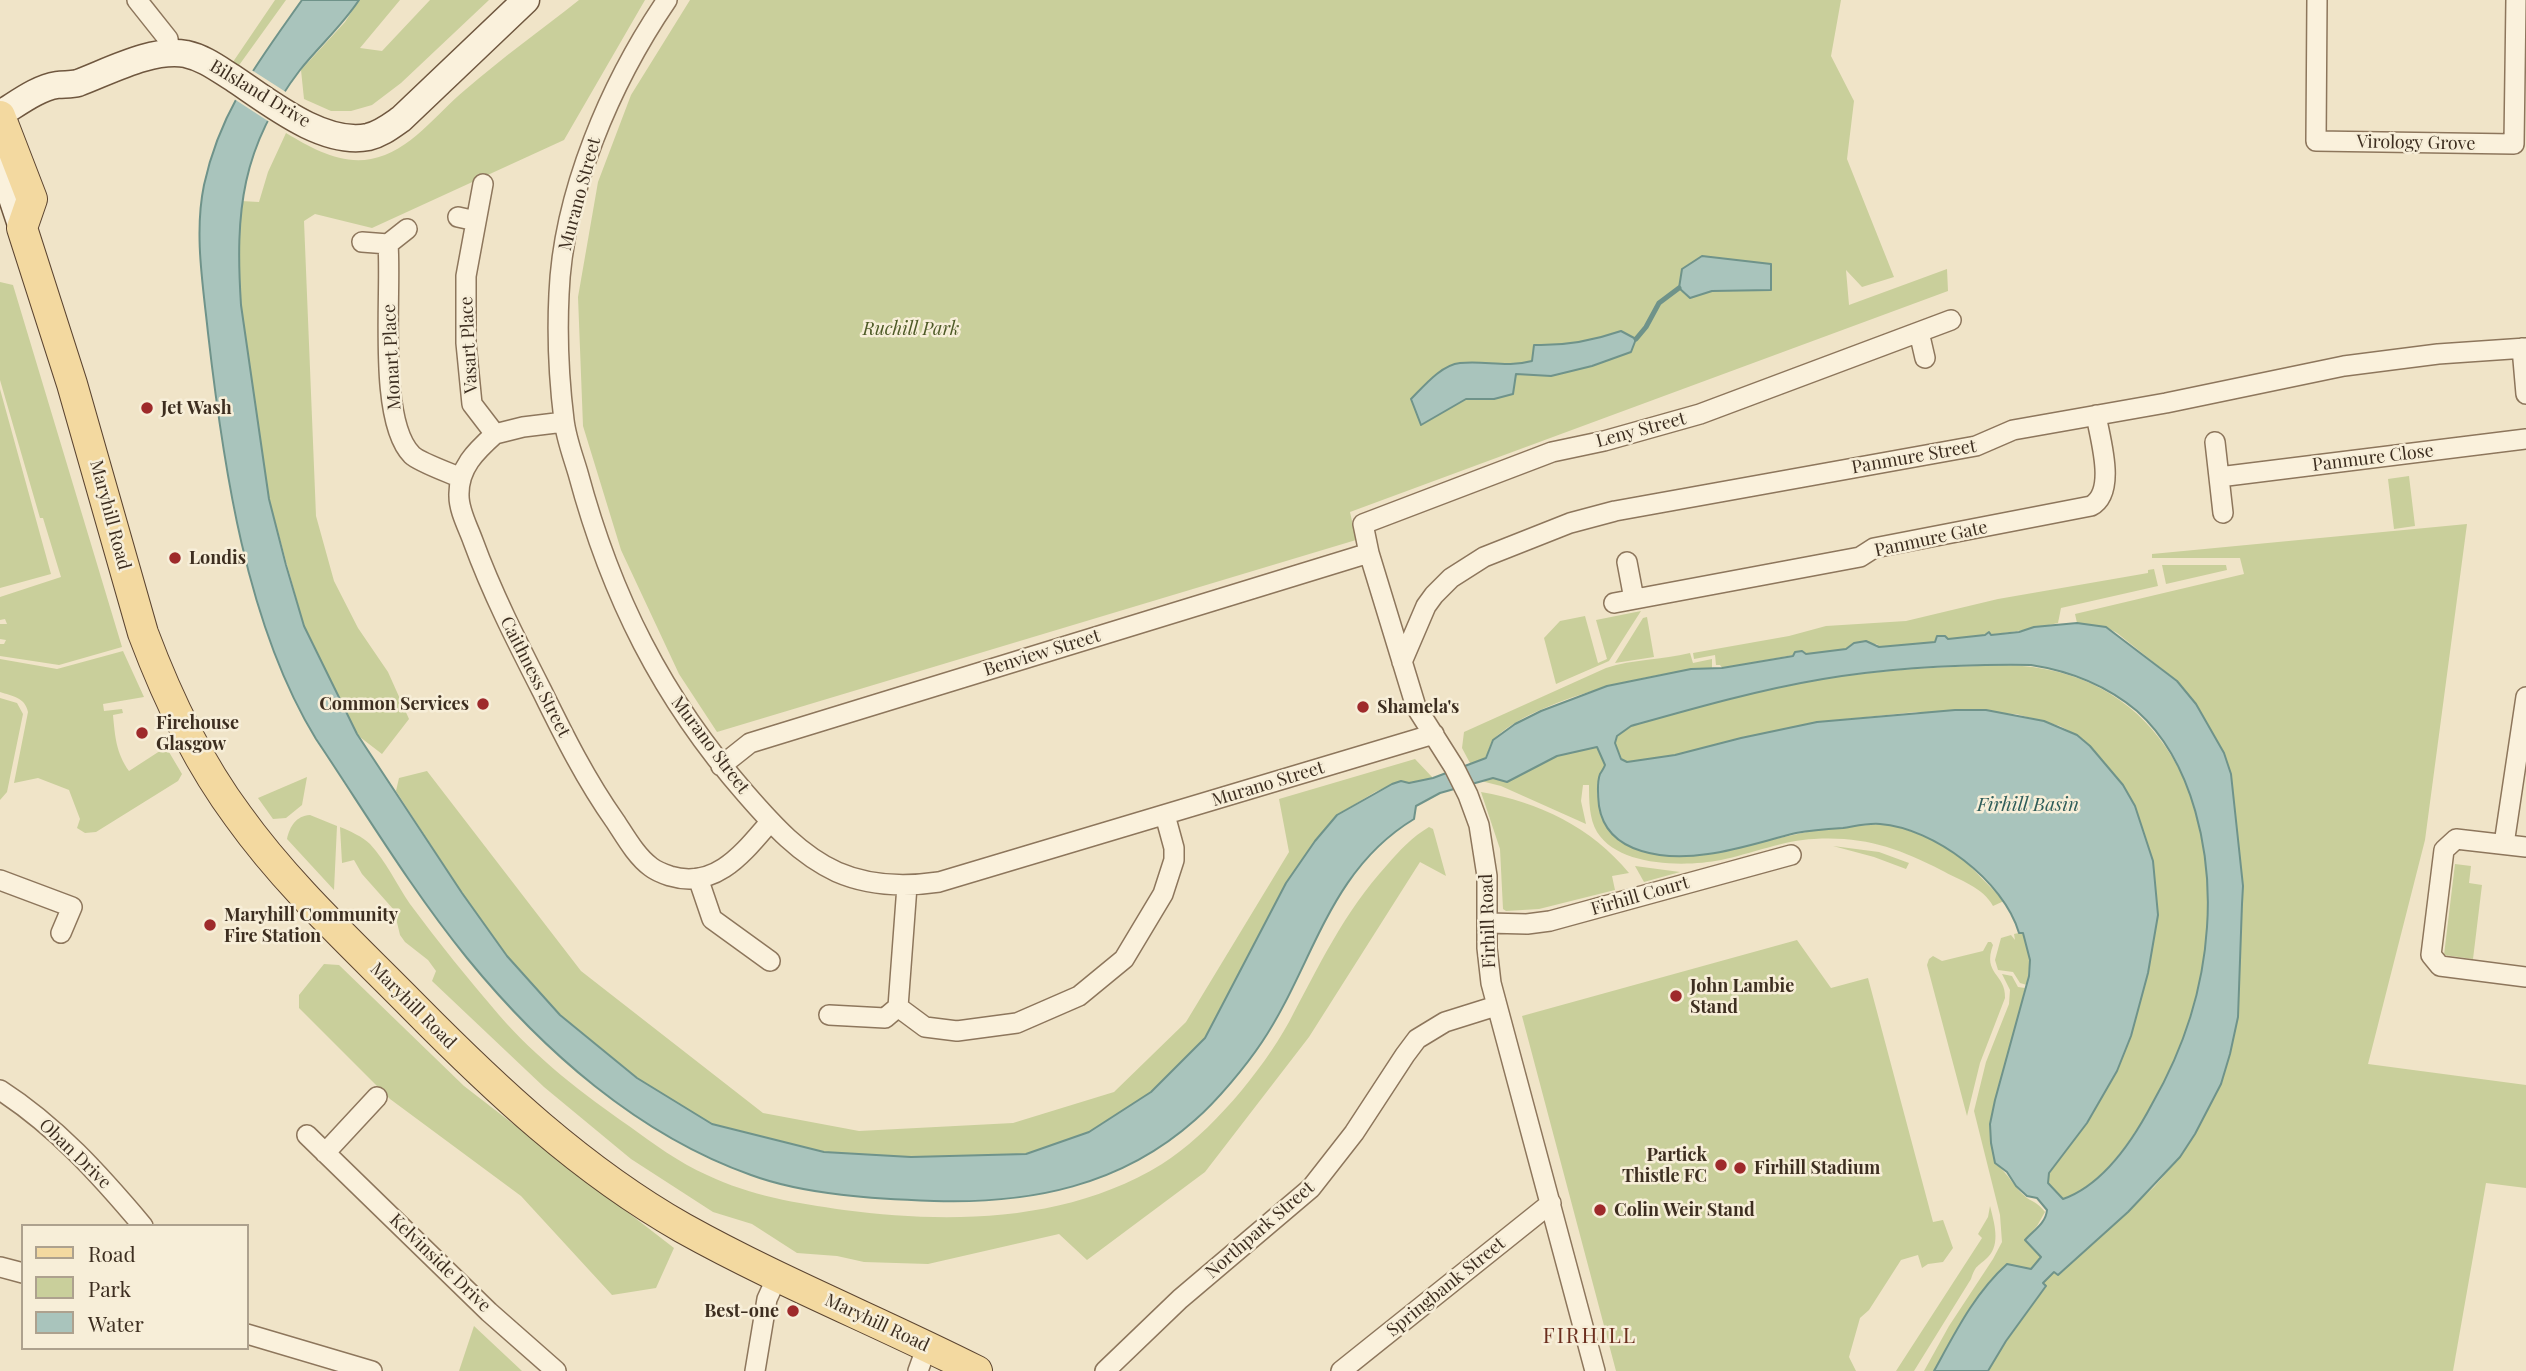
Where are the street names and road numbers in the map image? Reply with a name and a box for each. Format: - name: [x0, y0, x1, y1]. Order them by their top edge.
- street label: Bilsland Drive: [206, 56, 314, 132]
- street label: Virology Grove: [2356, 131, 2476, 155]
- street label: Murano Street: [555, 135, 605, 253]
- street label: Vasart Place: [456, 296, 482, 394]
- street label: Monart Place: [378, 303, 406, 411]
- street label: Leny Street: [1594, 408, 1688, 452]
- street label: Panmure Street: [1850, 435, 1978, 479]
- street label: Panmure Close: [2311, 440, 2435, 476]
- street label: Maryhill Road: [85, 458, 135, 572]
- street label: Panmure Gate: [1873, 517, 1989, 561]
- street label: Caithness Street: [495, 613, 575, 741]
- street label: Benview Street: [981, 625, 1103, 681]
- street label: Murano Street: [666, 692, 754, 798]
- street label: Murano Street: [1209, 757, 1327, 811]
- street label: Firhill Court: [1589, 872, 1691, 920]
- street label: Firhill Road: [1476, 873, 1500, 969]
- street label: Maryhill Road: [365, 958, 461, 1054]
- street label: Oban Drive: [35, 1114, 115, 1194]
- street label: Northpark Street: [1201, 1177, 1319, 1283]
- street label: Kelvinside Drive: [385, 1209, 495, 1317]
- street label: Springbank Street: [1382, 1233, 1510, 1341]
- street label: Maryhill Road: [821, 1289, 933, 1357]

